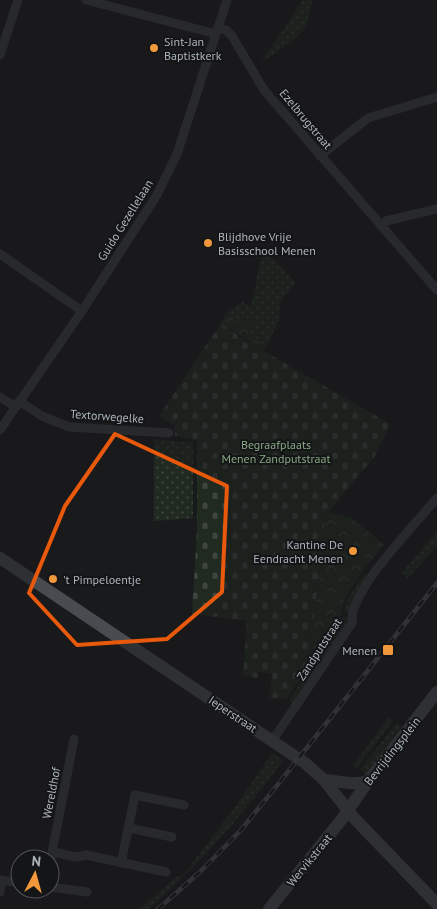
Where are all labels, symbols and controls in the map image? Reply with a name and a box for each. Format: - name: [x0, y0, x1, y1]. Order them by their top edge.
- place label: Sint-Jan Baptistkerk: [164, 34, 222, 63]
- marker: Sint-Jan Baptistkerk: [148, 42, 160, 54]
- street label: Ezelbrugstraat: [277, 86, 335, 152]
- street label: Guido Gezellelaan: [94, 177, 156, 263]
- place label: Blijdhove Vrije Basisschool Menen: [218, 229, 316, 258]
- marker: Blijdhove Vrije Basisschool Menen: [202, 237, 214, 249]
- street label: Textorwegelke: [70, 406, 144, 426]
- park label: Begraafplaats Menen Zandputstraat: [221, 437, 331, 466]
- place label: Kantine De Eendracht Menen: [253, 537, 343, 566]
- marker: Kantine De Eendracht Menen: [347, 545, 359, 557]
- place label: 't Pimpeloentje: [63, 572, 141, 587]
- marker: 't Pimpeloentje: [47, 573, 59, 585]
- street label: Zandputstraat: [293, 615, 345, 683]
- place label: Menen: [342, 643, 377, 658]
- marker: Menen: [381, 643, 395, 657]
- street label: Ieperstraat: [206, 692, 260, 736]
- street label: Bevrijdingsplein: [361, 714, 423, 788]
- street label: Wereldhof: [39, 765, 64, 820]
- street label: Wervikstraat: [283, 831, 335, 889]
- north arrow: [10, 849, 60, 899]
- text: N: [31, 852, 42, 871]

